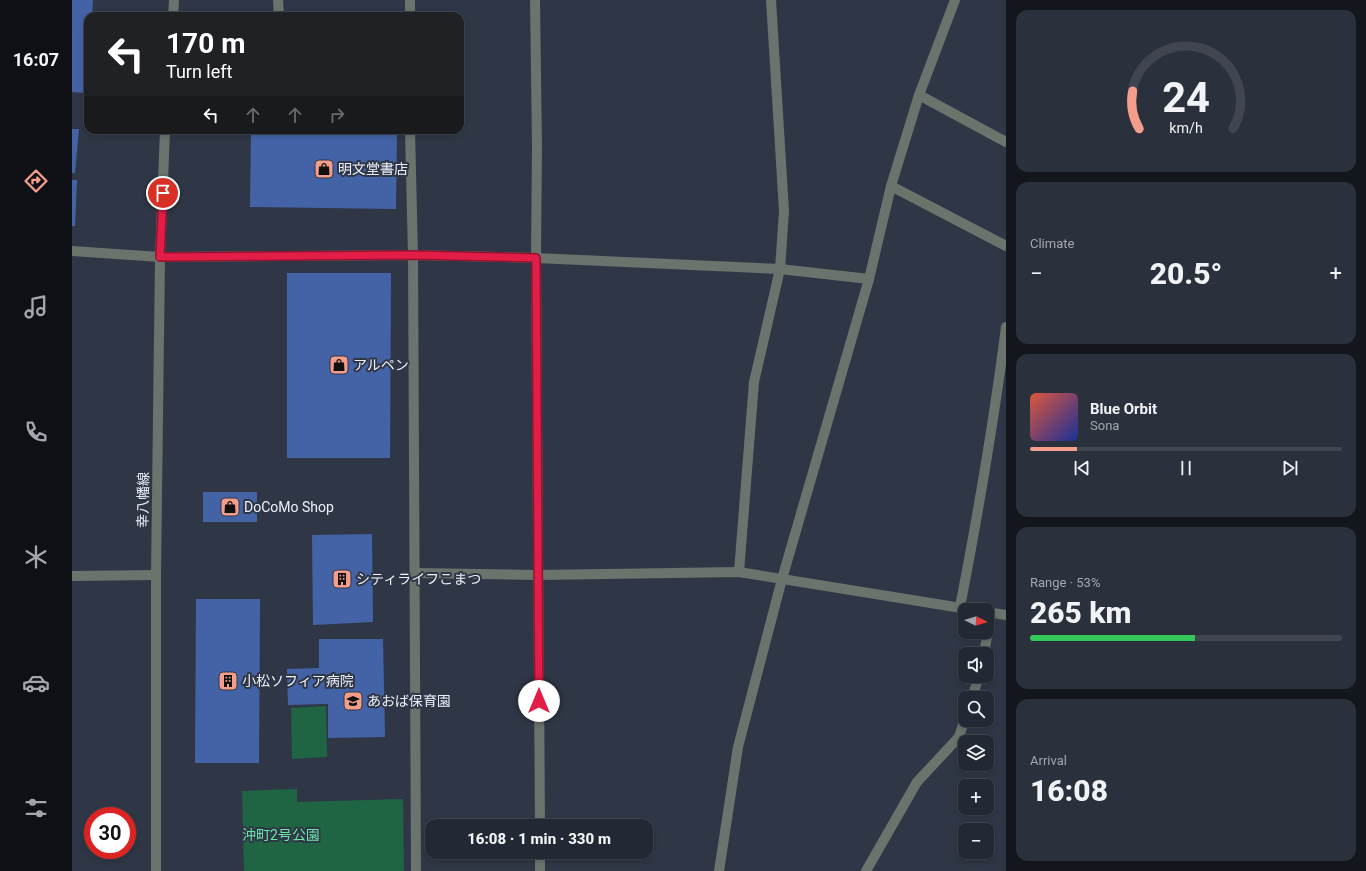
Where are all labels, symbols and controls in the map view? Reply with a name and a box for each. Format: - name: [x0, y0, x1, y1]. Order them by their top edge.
- text: 170 m: [166, 27, 245, 60]
- icon: left: [100, 28, 152, 80]
- text: 16:07: [13, 49, 59, 70]
- text: Turn left: [166, 61, 232, 82]
- text: 24: [1162, 73, 1210, 122]
- icon: left: [200, 104, 222, 126]
- icon: ahead: [242, 104, 264, 126]
- icon: ahead: [284, 104, 306, 126]
- icon: right: [326, 104, 348, 126]
- text: km/h: [1169, 120, 1203, 136]
- shop icon: 明文堂書店: [313, 158, 335, 180]
- place label: 明文堂書店: [338, 161, 408, 177]
- icon: directions: [22, 167, 50, 195]
- pin: [146, 176, 180, 210]
- icon: arrive: [152, 182, 174, 204]
- text: Climate: [1030, 236, 1074, 251]
- text: 20.5°: [1150, 256, 1222, 291]
- text: −: [1030, 261, 1043, 286]
- text: +: [1330, 261, 1342, 286]
- icon: music: [22, 293, 50, 321]
- shop icon: アルペン: [328, 354, 350, 376]
- place label: アルペン: [353, 357, 409, 373]
- text: Blue Orbit: [1090, 400, 1157, 418]
- icon: phone: [22, 418, 50, 446]
- text: Sona: [1090, 418, 1119, 433]
- icon: previous: [1071, 457, 1093, 479]
- icon: pause: [1175, 457, 1197, 479]
- icon: next: [1279, 457, 1301, 479]
- street label: 幸八幡線: [135, 472, 151, 528]
- shop icon: DoCoMo Shop: [219, 496, 241, 518]
- place label: DoCoMo Shop: [244, 499, 334, 515]
- icon: climate: [22, 543, 50, 571]
- building icon: シティライフこまつ: [331, 568, 353, 590]
- place label: シティライフこまつ: [356, 571, 481, 587]
- text: Range · 53%: [1030, 575, 1100, 590]
- text: 265 km: [1030, 595, 1132, 630]
- north arrow: [958, 603, 994, 639]
- map controls: [958, 603, 994, 859]
- button: sound: [958, 647, 994, 683]
- icon: car: [22, 669, 50, 697]
- building icon: 小松ソフィア病院: [217, 670, 239, 692]
- place label: 小松ソフィア病院: [242, 673, 354, 689]
- position arrow: [518, 680, 560, 722]
- school or university icon: あおば保育園: [342, 690, 364, 712]
- button: search: [958, 691, 994, 727]
- place label: あおば保育園: [367, 693, 451, 709]
- button: layers: [958, 735, 994, 771]
- text: Arrival: [1030, 753, 1067, 768]
- text: 16:08: [1030, 773, 1108, 808]
- button: +: [958, 779, 994, 815]
- icon: filters: [22, 794, 50, 822]
- speed limit sign: 30: [84, 807, 136, 859]
- button: −: [958, 823, 994, 859]
- park label: 沖町2号公園: [242, 827, 320, 843]
- text: 16:08 · 1 min · 330 m: [467, 830, 611, 848]

